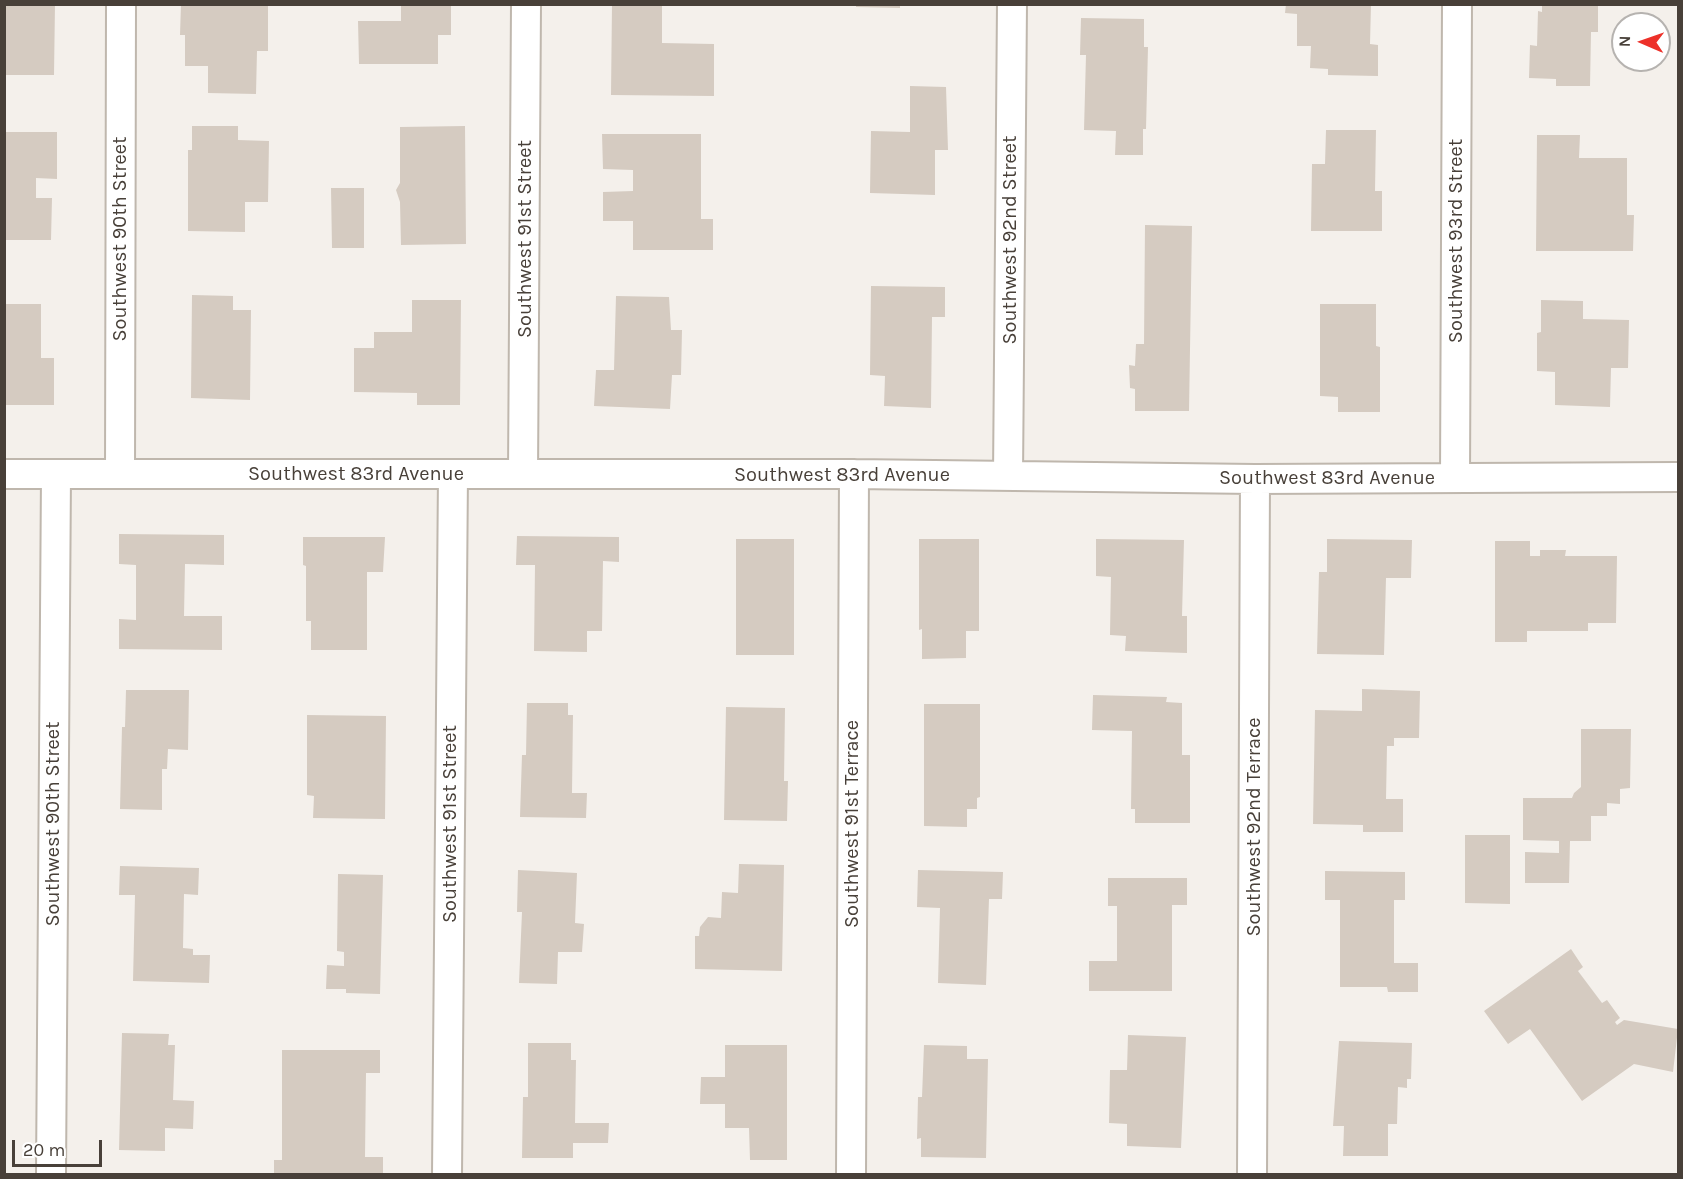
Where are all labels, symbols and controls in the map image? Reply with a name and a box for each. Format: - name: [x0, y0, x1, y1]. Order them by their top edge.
- north arrow: [1611, 12, 1671, 72]
- text: N: [1615, 35, 1634, 48]
- street label: Southwest 92nd Street: [998, 135, 1022, 345]
- street label: Southwest 90th Street: [108, 137, 132, 341]
- street label: Southwest 93rd Street: [1444, 139, 1468, 343]
- street label: Southwest 91st Street: [513, 140, 537, 338]
- street label: Southwest 83rd Avenue: [248, 462, 464, 486]
- street label: Southwest 83rd Avenue: [734, 463, 950, 487]
- street label: Southwest 83rd Avenue: [1219, 466, 1435, 490]
- street label: Southwest 92nd Terrace: [1242, 718, 1266, 936]
- street label: Southwest 91st Terrace: [840, 720, 864, 928]
- street label: Southwest 90th Street: [41, 722, 65, 926]
- street label: Southwest 91st Street: [438, 725, 462, 923]
- scale bar: [15, 1128, 105, 1166]
- text: 20 m: [23, 1139, 65, 1161]

